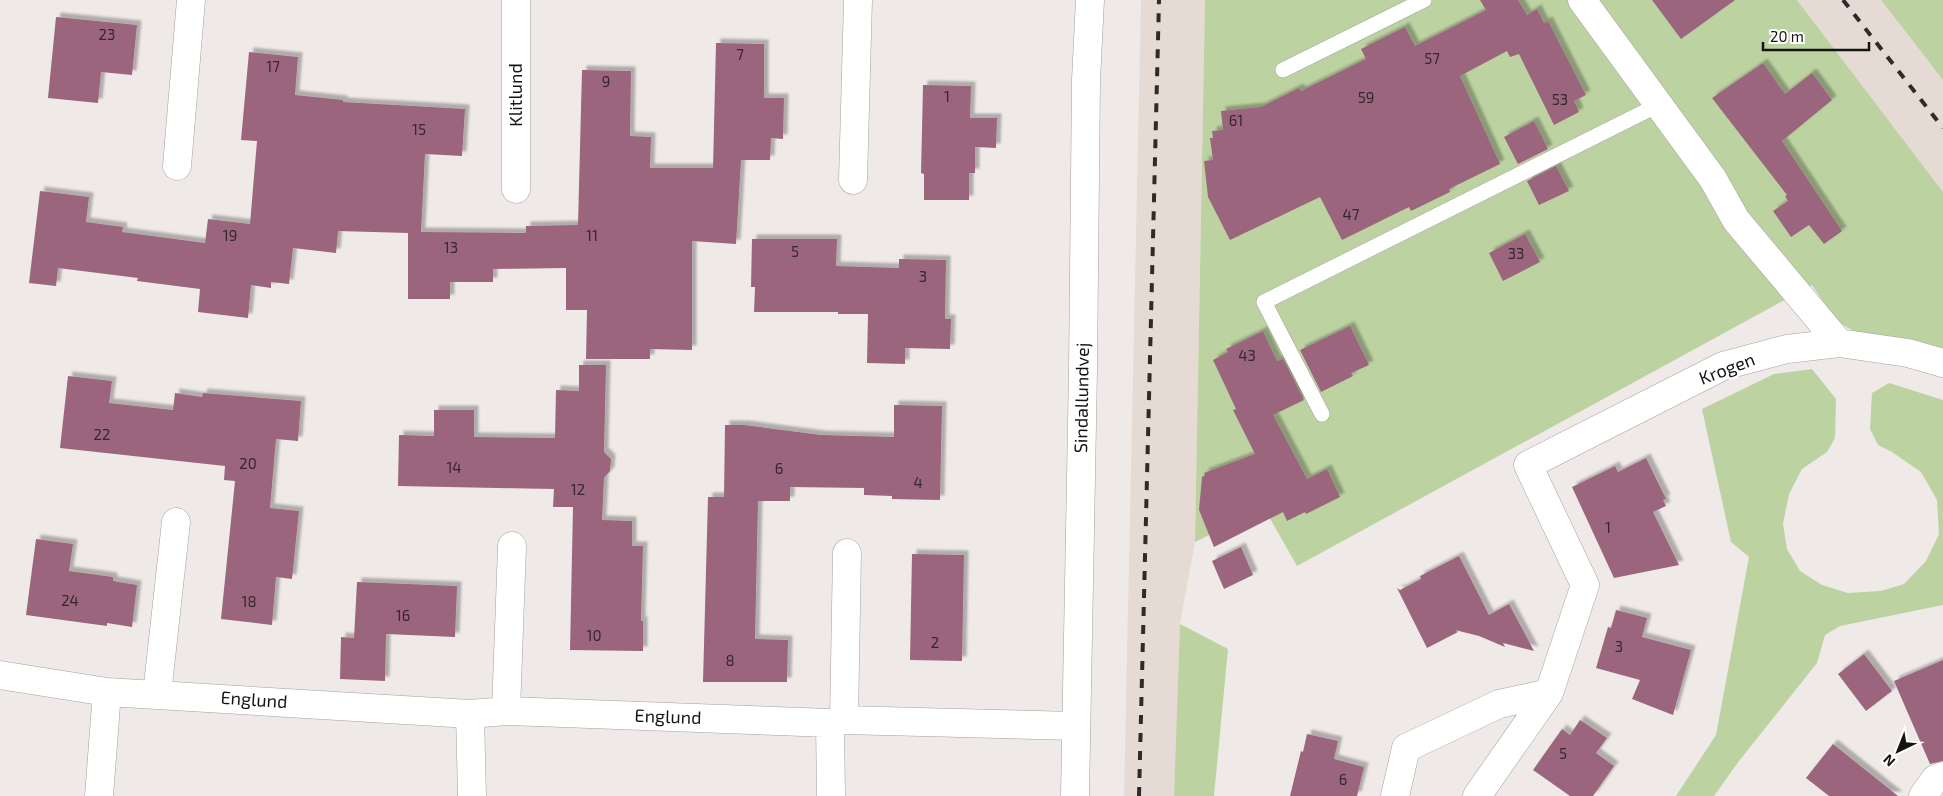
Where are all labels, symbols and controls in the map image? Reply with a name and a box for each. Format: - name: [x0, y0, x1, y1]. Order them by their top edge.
- scale bar: [1763, 20, 1869, 52]
- house number: 23: [99, 25, 115, 43]
- text: 20 m: [1770, 27, 1804, 45]
- house number: 7: [736, 45, 744, 63]
- house number: 57: [1424, 49, 1440, 67]
- house number: 17: [266, 57, 280, 75]
- street label: Klitlund: [504, 63, 526, 127]
- house number: 9: [602, 72, 610, 90]
- house number: 1: [944, 87, 950, 105]
- house number: 59: [1358, 88, 1374, 106]
- house number: 53: [1552, 90, 1568, 108]
- house number: 61: [1229, 111, 1243, 129]
- house number: 15: [412, 120, 426, 138]
- house number: 47: [1343, 205, 1360, 223]
- house number: 19: [223, 226, 237, 244]
- house number: 11: [586, 226, 598, 244]
- house number: 13: [444, 238, 458, 256]
- house number: 5: [791, 242, 799, 260]
- house number: 33: [1508, 244, 1524, 262]
- house number: 3: [919, 267, 927, 285]
- street label: Sindallundvej: [1069, 343, 1093, 453]
- house number: 43: [1238, 346, 1256, 364]
- street label: Krogen: [1696, 347, 1758, 389]
- house number: 22: [94, 425, 110, 443]
- house number: 20: [239, 454, 257, 472]
- house number: 14: [446, 458, 462, 476]
- house number: 6: [775, 459, 783, 477]
- house number: 4: [913, 473, 923, 491]
- house number: 12: [571, 480, 585, 498]
- house number: 1: [1605, 518, 1611, 536]
- house number: 24: [61, 591, 79, 609]
- house number: 18: [241, 592, 257, 610]
- house number: 16: [396, 606, 410, 624]
- house number: 10: [586, 626, 602, 644]
- house number: 2: [931, 633, 939, 651]
- house number: 3: [1615, 637, 1623, 655]
- house number: 8: [725, 651, 735, 669]
- street label: Englund: [220, 686, 288, 712]
- street label: Englund: [634, 704, 702, 728]
- north arrow: [1873, 726, 1923, 776]
- house number: 5: [1559, 744, 1567, 762]
- text: N: [1879, 751, 1898, 771]
- house number: 6: [1339, 770, 1347, 788]

